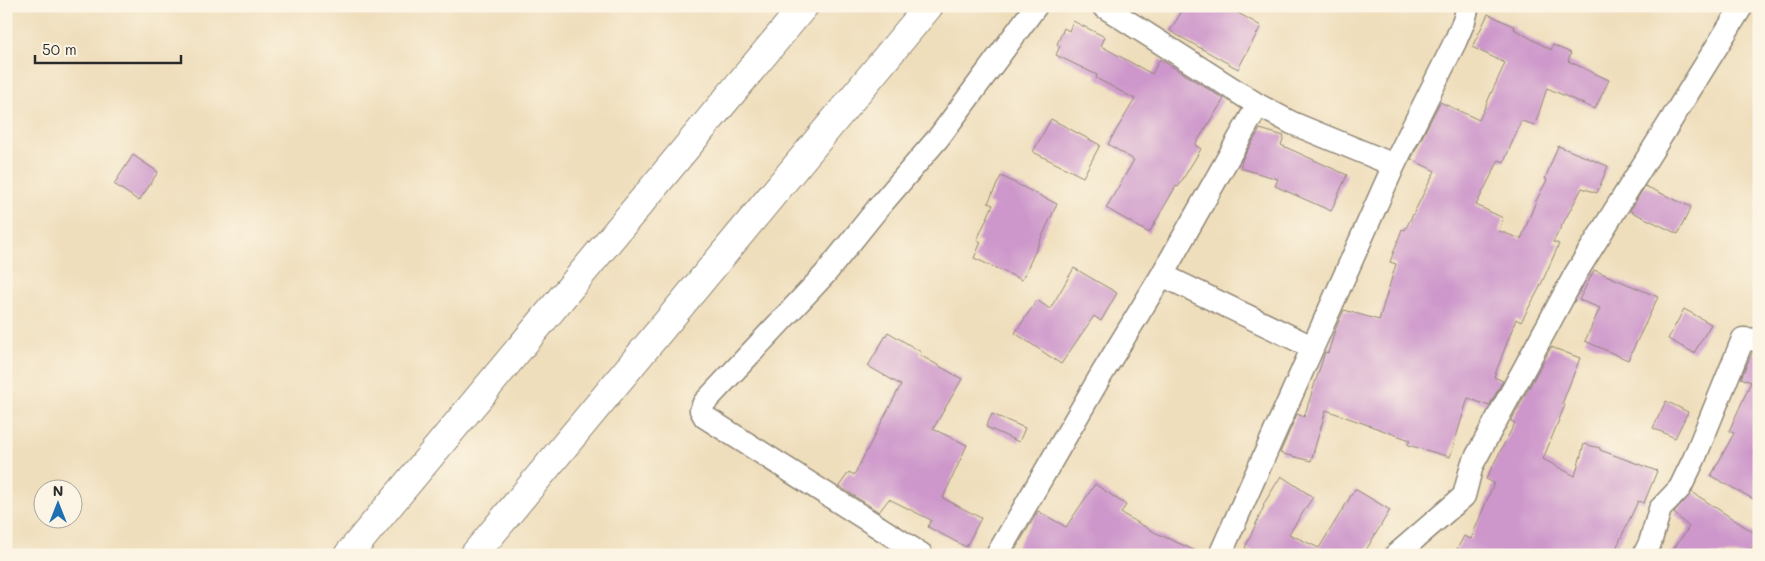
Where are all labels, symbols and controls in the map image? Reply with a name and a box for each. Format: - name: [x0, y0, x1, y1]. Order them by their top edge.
- scale bar: [35, 32, 181, 64]
- text: 50 m: [42, 39, 77, 59]
- north arrow: [32, 478, 82, 528]
- text: N: [53, 481, 63, 500]

